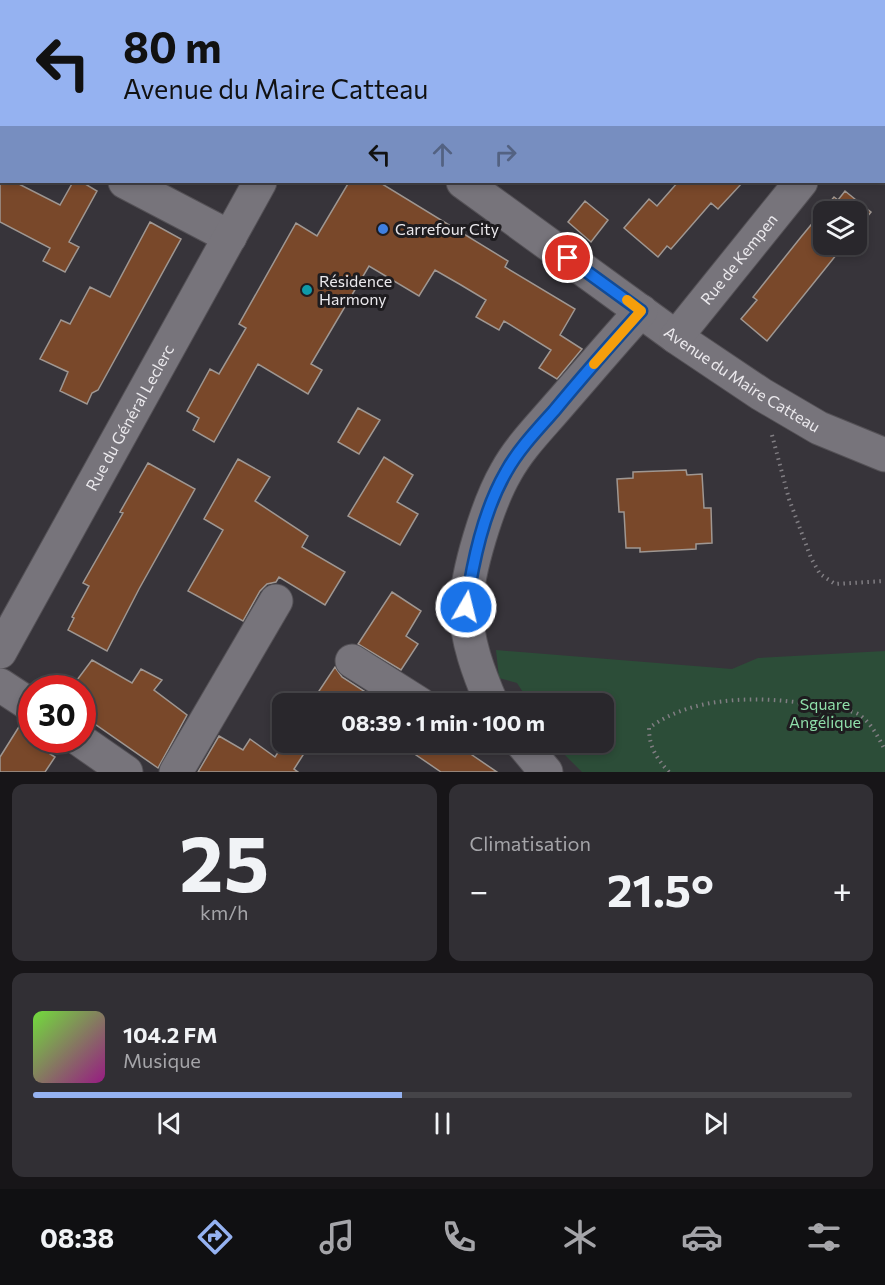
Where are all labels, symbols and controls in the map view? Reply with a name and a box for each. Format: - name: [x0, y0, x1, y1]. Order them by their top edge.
- text: 80 m: [123, 20, 222, 72]
- icon: left: [24, 24, 102, 102]
- text: Avenue du Maire Catteau: [123, 72, 428, 105]
- icon: left: [363, 138, 396, 171]
- icon: ahead: [426, 138, 459, 171]
- icon: right: [489, 138, 522, 171]
- map controls: [813, 201, 867, 255]
- button: layers: [813, 201, 867, 255]
- street label: Rue de Kempen: [696, 209, 781, 308]
- place label: Carrefour City: [395, 219, 499, 238]
- marker: Carrefour City: [376, 222, 390, 236]
- pin: [542, 232, 593, 283]
- icon: arrive: [551, 241, 584, 274]
- place label: Résidence Harmony: [319, 271, 392, 308]
- marker: Résidence Harmony: [300, 283, 314, 297]
- street label: Avenue du Maire Catteau: [661, 322, 824, 436]
- street label: Rue du Général Leclerc: [81, 341, 177, 494]
- position arrow: [434, 575, 498, 639]
- speed limit sign: 30: [18, 675, 96, 753]
- park label: Square Angélique: [789, 694, 861, 731]
- text: 08:39 · 1 min · 100 m: [341, 709, 545, 736]
- text: 25: [179, 813, 269, 908]
- text: Climatisation: [470, 831, 591, 855]
- text: 21.5°: [607, 861, 714, 916]
- text: −: [470, 869, 488, 910]
- text: +: [833, 869, 852, 910]
- text: km/h: [200, 900, 249, 924]
- text: 104.2 FM: [123, 1021, 217, 1048]
- text: Musique: [123, 1048, 201, 1072]
- icon: previous: [153, 1107, 186, 1140]
- icon: pause: [426, 1107, 459, 1140]
- icon: next: [699, 1107, 732, 1140]
- icon: directions: [194, 1216, 236, 1258]
- icon: music: [316, 1216, 358, 1258]
- icon: phone: [438, 1216, 480, 1258]
- icon: climate: [559, 1216, 601, 1258]
- icon: car: [681, 1216, 723, 1258]
- icon: filters: [803, 1216, 845, 1258]
- text: 08:38: [40, 1221, 114, 1254]

